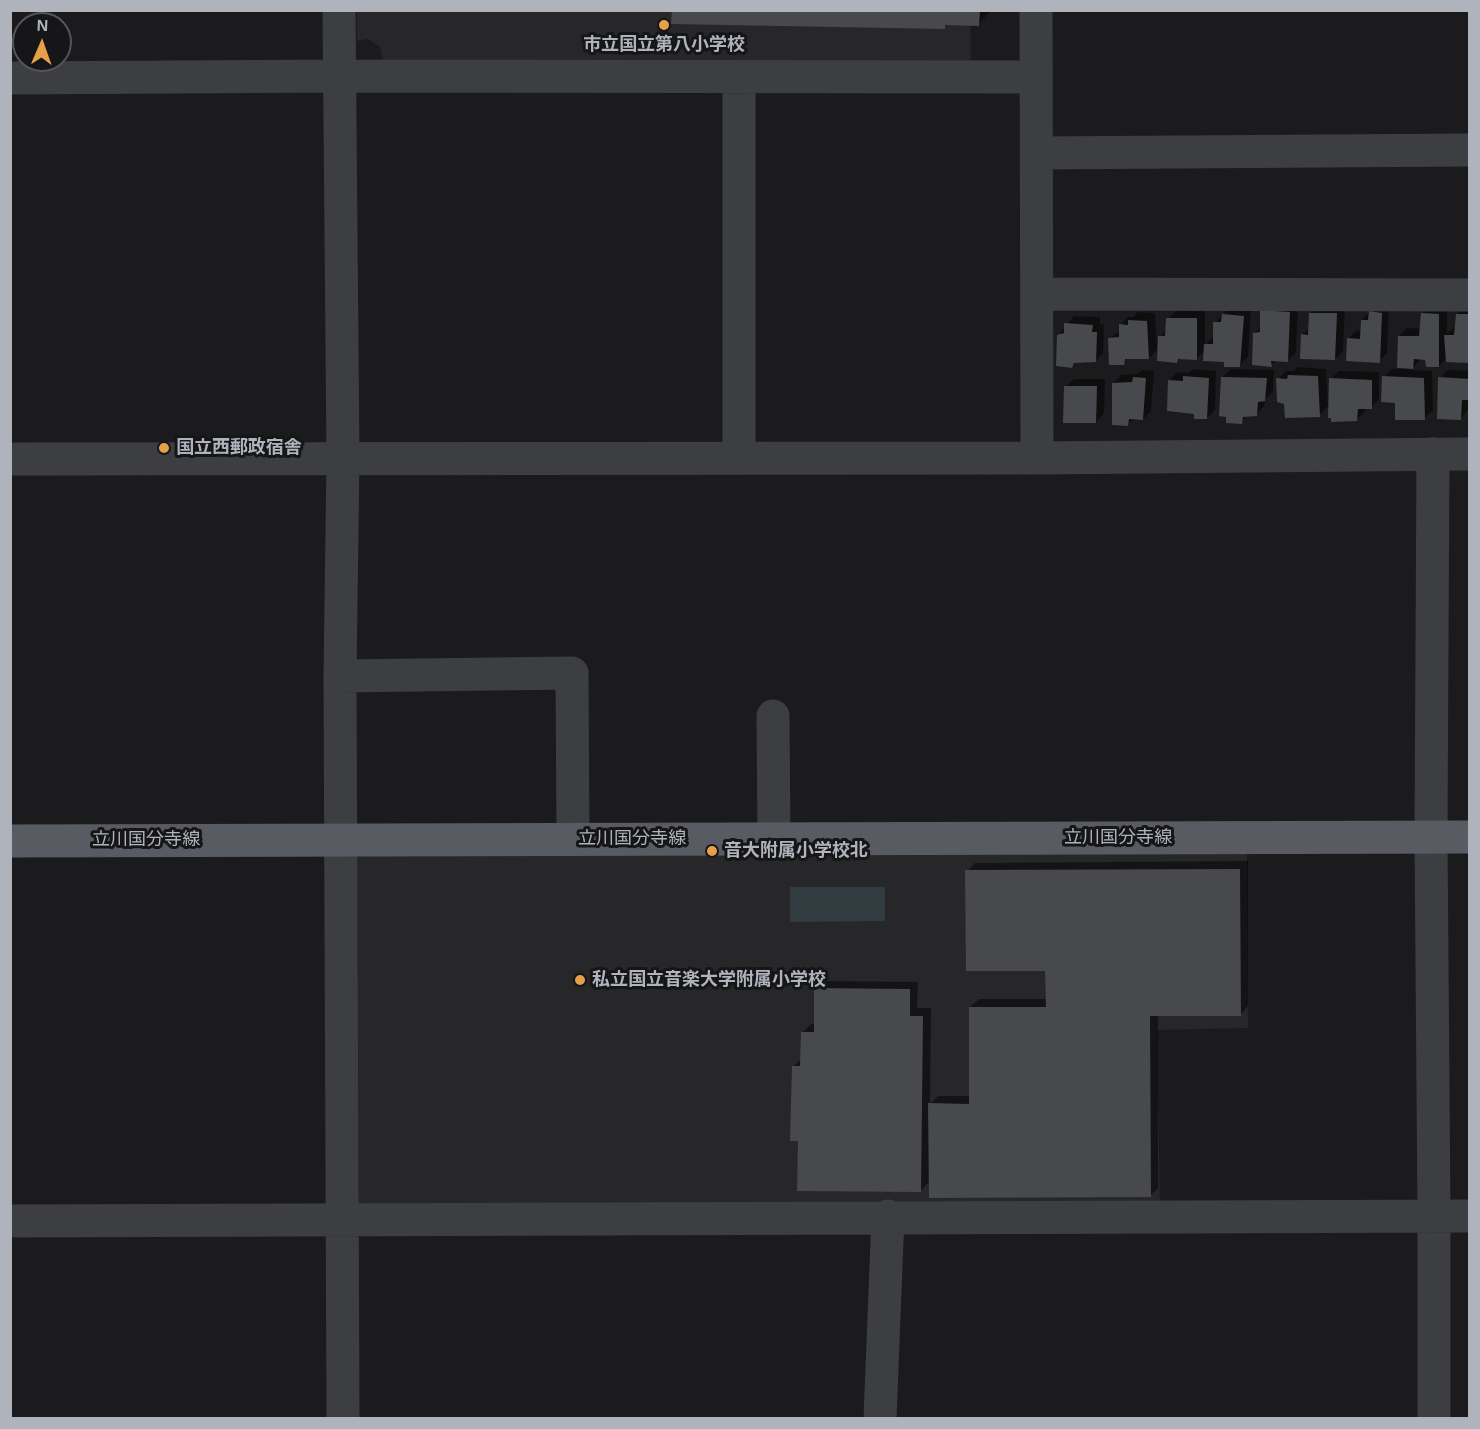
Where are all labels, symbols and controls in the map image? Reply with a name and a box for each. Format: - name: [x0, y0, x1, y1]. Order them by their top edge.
- north arrow: [12, 12, 72, 72]
- text: N: [37, 17, 49, 34]
- marker: 市立国立第八小学校: [657, 18, 671, 32]
- place label: 市立国立第八小学校: [583, 34, 745, 56]
- place label: 国立西郵政宿舎: [176, 437, 302, 459]
- marker: 国立西郵政宿舎: [157, 441, 171, 455]
- street label: 立川国分寺線: [1064, 827, 1172, 849]
- street label: 立川国分寺線: [578, 828, 686, 850]
- street label: 立川国分寺線: [92, 829, 200, 851]
- place label: 音大附属小学校北: [724, 840, 868, 862]
- marker: 音大附属小学校北: [705, 844, 719, 858]
- place label: 私立国立音楽大学附属小学校: [592, 969, 826, 991]
- marker: 私立国立音楽大学附属小学校: [573, 973, 587, 987]

